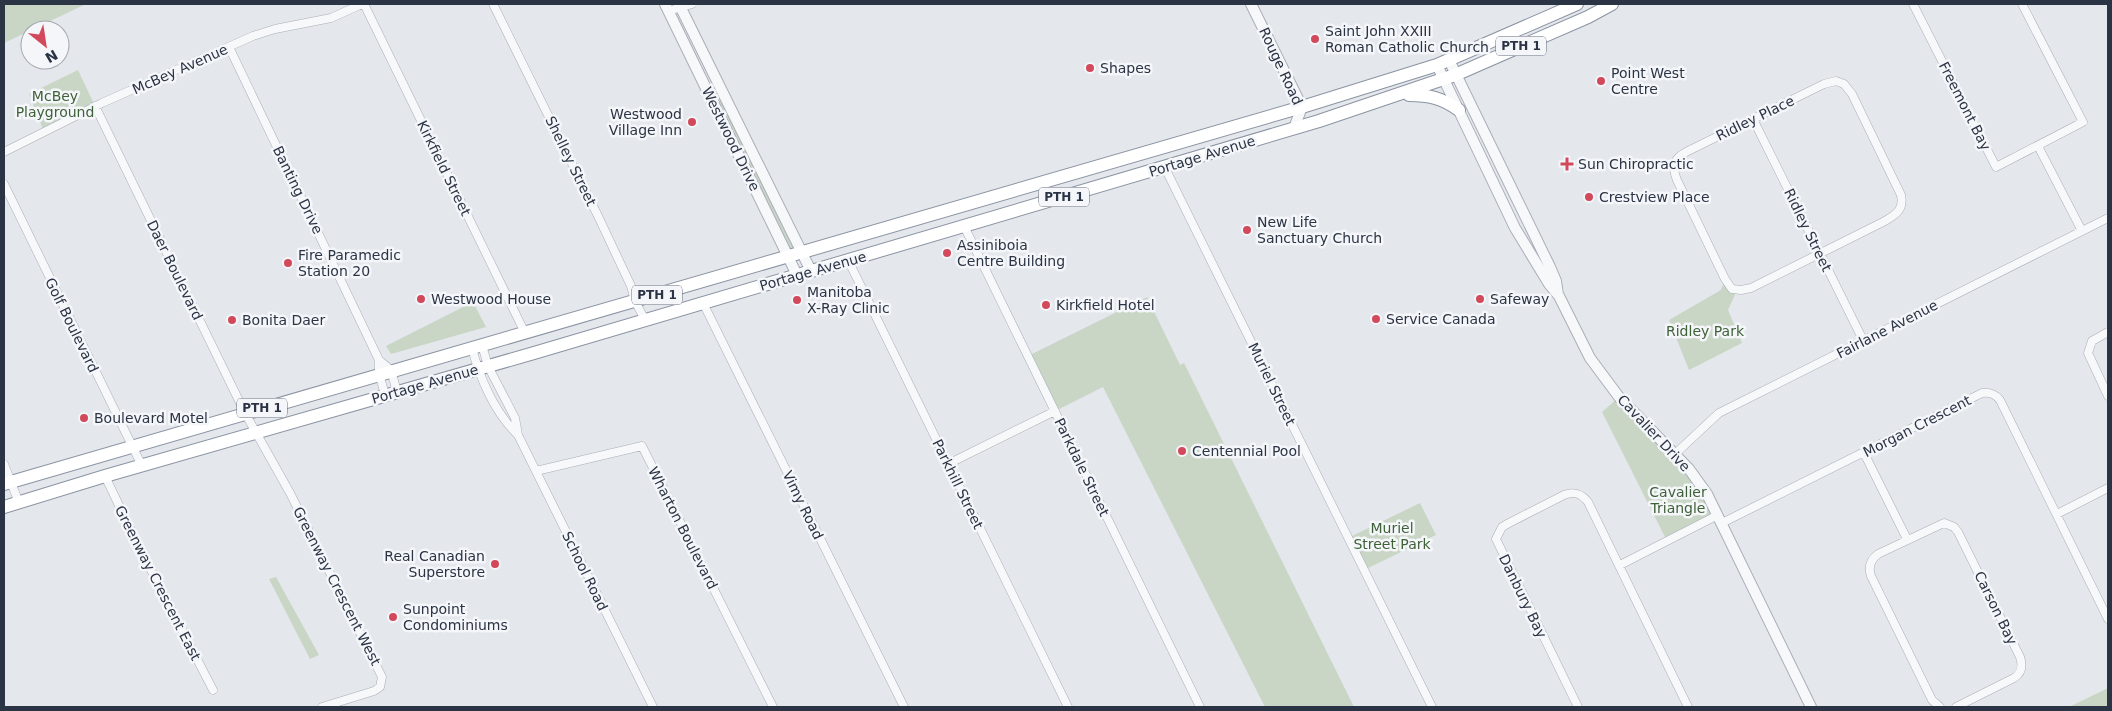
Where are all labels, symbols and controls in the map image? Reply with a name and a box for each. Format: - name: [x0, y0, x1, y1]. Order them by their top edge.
- north arrow: [20, 20, 70, 70]
- place label: Saint John XXIII Roman Catholic Church: [1325, 23, 1489, 55]
- street label: Rouge Road: [1256, 25, 1306, 107]
- marker: Saint John XXIII Roman Catholic Church: [1309, 33, 1321, 45]
- road number: PTH 1: [1496, 36, 1546, 56]
- street label: McBey Avenue: [130, 41, 230, 97]
- text: N: [42, 46, 61, 66]
- street label: Freemont Bay: [1936, 59, 1994, 153]
- place label: Shapes: [1100, 60, 1151, 76]
- marker: Shapes: [1084, 62, 1096, 74]
- place label: Point West Centre: [1611, 65, 1685, 97]
- marker: Point West Centre: [1595, 75, 1607, 87]
- street label: Westwood Drive: [699, 84, 763, 194]
- park label: McBey Playground: [16, 88, 94, 120]
- street label: Ridley Place: [1713, 92, 1797, 144]
- place label: Westwood Village Inn: [609, 106, 682, 138]
- street label: Shelley Street: [542, 113, 600, 209]
- marker: Westwood Village Inn: [686, 116, 698, 128]
- street label: Kirkfield Street: [414, 118, 474, 219]
- street label: Portage Avenue: [1147, 132, 1257, 180]
- street label: Banting Drive: [270, 143, 326, 237]
- place label: Sun Chiropractic: [1578, 156, 1694, 172]
- marker: Sun Chiropractic: [1560, 157, 1574, 171]
- street label: Ridley Street: [1781, 186, 1835, 275]
- road number: PTH 1: [1039, 188, 1089, 206]
- place label: Crestview Place: [1599, 189, 1710, 205]
- marker: Crestview Place: [1583, 191, 1595, 203]
- place label: New Life Sanctuary Church: [1257, 214, 1382, 246]
- street label: Daer Boulevard: [144, 218, 206, 322]
- marker: New Life Sanctuary Church: [1241, 224, 1253, 236]
- place label: Assiniboia Centre Building: [957, 237, 1065, 269]
- place label: Fire Paramedic Station 20: [298, 247, 401, 279]
- marker: Assiniboia Centre Building: [941, 247, 953, 259]
- street label: Portage Avenue: [758, 248, 868, 294]
- marker: Fire Paramedic Station 20: [282, 257, 294, 269]
- street label: Golf Boulevard: [42, 275, 102, 375]
- place label: Manitoba X-Ray Clinic: [807, 284, 890, 316]
- road number: PTH 1: [632, 286, 682, 304]
- place label: Westwood House: [431, 291, 551, 307]
- place label: Safeway: [1490, 291, 1549, 307]
- marker: Westwood House: [415, 293, 427, 305]
- marker: Safeway: [1474, 293, 1486, 305]
- marker: Manitoba X-Ray Clinic: [791, 294, 803, 306]
- place label: Kirkfield Hotel: [1056, 297, 1155, 313]
- street label: Fairlane Avenue: [1834, 297, 1940, 361]
- marker: Kirkfield Hotel: [1040, 299, 1052, 311]
- place label: Service Canada: [1386, 311, 1495, 327]
- place label: Bonita Daer: [242, 312, 325, 328]
- marker: Service Canada: [1370, 313, 1382, 325]
- marker: Bonita Daer: [226, 314, 238, 326]
- park label: Ridley Park: [1666, 323, 1745, 339]
- street label: Muriel Street: [1245, 340, 1299, 428]
- street label: Portage Avenue: [370, 361, 480, 407]
- street label: Cavalier Drive: [1614, 391, 1694, 475]
- street label: Morgan Crescent: [1860, 392, 1974, 460]
- road number: PTH 1: [237, 398, 287, 418]
- place label: Boulevard Motel: [94, 410, 208, 426]
- marker: Boulevard Motel: [78, 412, 90, 424]
- street label: Parkdale Street: [1051, 415, 1113, 519]
- street label: Parkhill Street: [929, 437, 987, 532]
- place label: Centennial Pool: [1192, 443, 1301, 459]
- marker: Centennial Pool: [1176, 445, 1188, 457]
- street label: Wharton Boulevard: [645, 464, 721, 592]
- street label: Vimy Road: [779, 468, 827, 542]
- park label: Cavalier Triangle: [1649, 484, 1707, 516]
- street label: Greenway Crescent East: [112, 503, 204, 664]
- street label: Greenway Crescent West: [290, 504, 384, 668]
- park label: Muriel Street Park: [1353, 520, 1432, 552]
- street label: School Road: [559, 529, 611, 613]
- place label: Real Canadian Superstore: [384, 548, 485, 580]
- street label: Danbury Bay: [1496, 552, 1550, 640]
- marker: Real Canadian Superstore: [489, 558, 501, 570]
- street label: Carson Bay: [1971, 569, 2021, 647]
- place label: Sunpoint Condominiums: [403, 601, 508, 633]
- marker: Sunpoint Condominiums: [387, 611, 399, 623]

